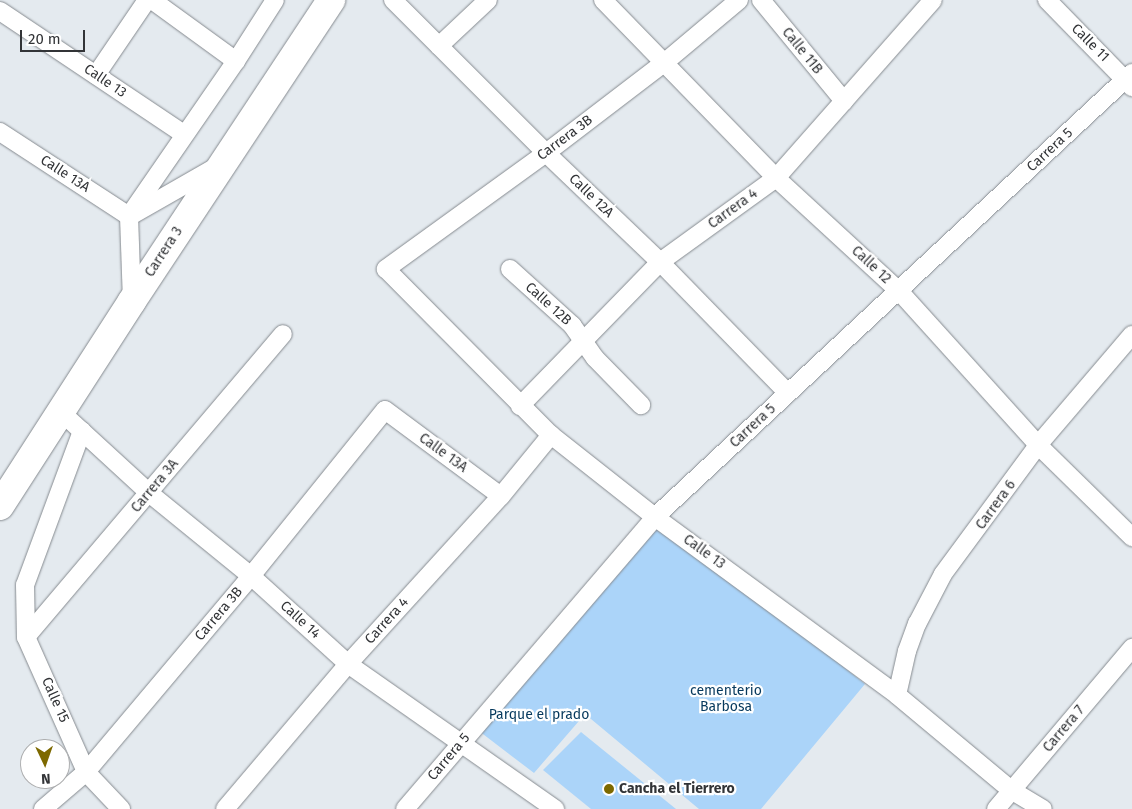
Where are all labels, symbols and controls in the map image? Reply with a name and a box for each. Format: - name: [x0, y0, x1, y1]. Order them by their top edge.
- scale bar: [22, 20, 88, 52]
- street label: Calle 11: [1068, 21, 1112, 65]
- street label: Calle 11B: [778, 24, 826, 78]
- text: 20 m: [28, 30, 61, 48]
- street label: Calle 13: [81, 61, 129, 101]
- street label: Carrera 3B: [534, 112, 596, 164]
- street label: Carrera 5: [1024, 125, 1076, 175]
- street label: Calle 13A: [37, 152, 93, 196]
- street label: Calle 12A: [565, 171, 617, 221]
- street label: Carrera 4: [705, 185, 761, 233]
- street label: Carrera 3: [142, 224, 186, 280]
- street label: Calle 12: [848, 243, 894, 287]
- street label: Calle 12B: [522, 279, 574, 329]
- street label: Carrera 5: [727, 401, 779, 451]
- street label: Calle 13A: [416, 430, 470, 476]
- street label: Carrera 3A: [128, 456, 182, 516]
- street label: Carrera 6: [972, 477, 1020, 533]
- street label: Calle 13: [680, 531, 728, 573]
- street label: Carrera 3B: [192, 584, 246, 644]
- street label: Carrera 4: [362, 594, 412, 648]
- street label: Calle 14: [276, 598, 324, 642]
- street label: Calle 15: [38, 675, 72, 725]
- park label: cementerio Barbosa: [690, 683, 762, 716]
- street label: Carrera 7: [1040, 702, 1088, 756]
- park label: Parque el prado: [489, 707, 589, 723]
- street label: Carrera 5: [424, 730, 474, 784]
- north arrow: [20, 739, 70, 789]
- text: N: [41, 770, 51, 787]
- place label: Cancha el Tierrero: [619, 781, 735, 797]
- marker: Cancha el Tierrero: [603, 783, 615, 795]

